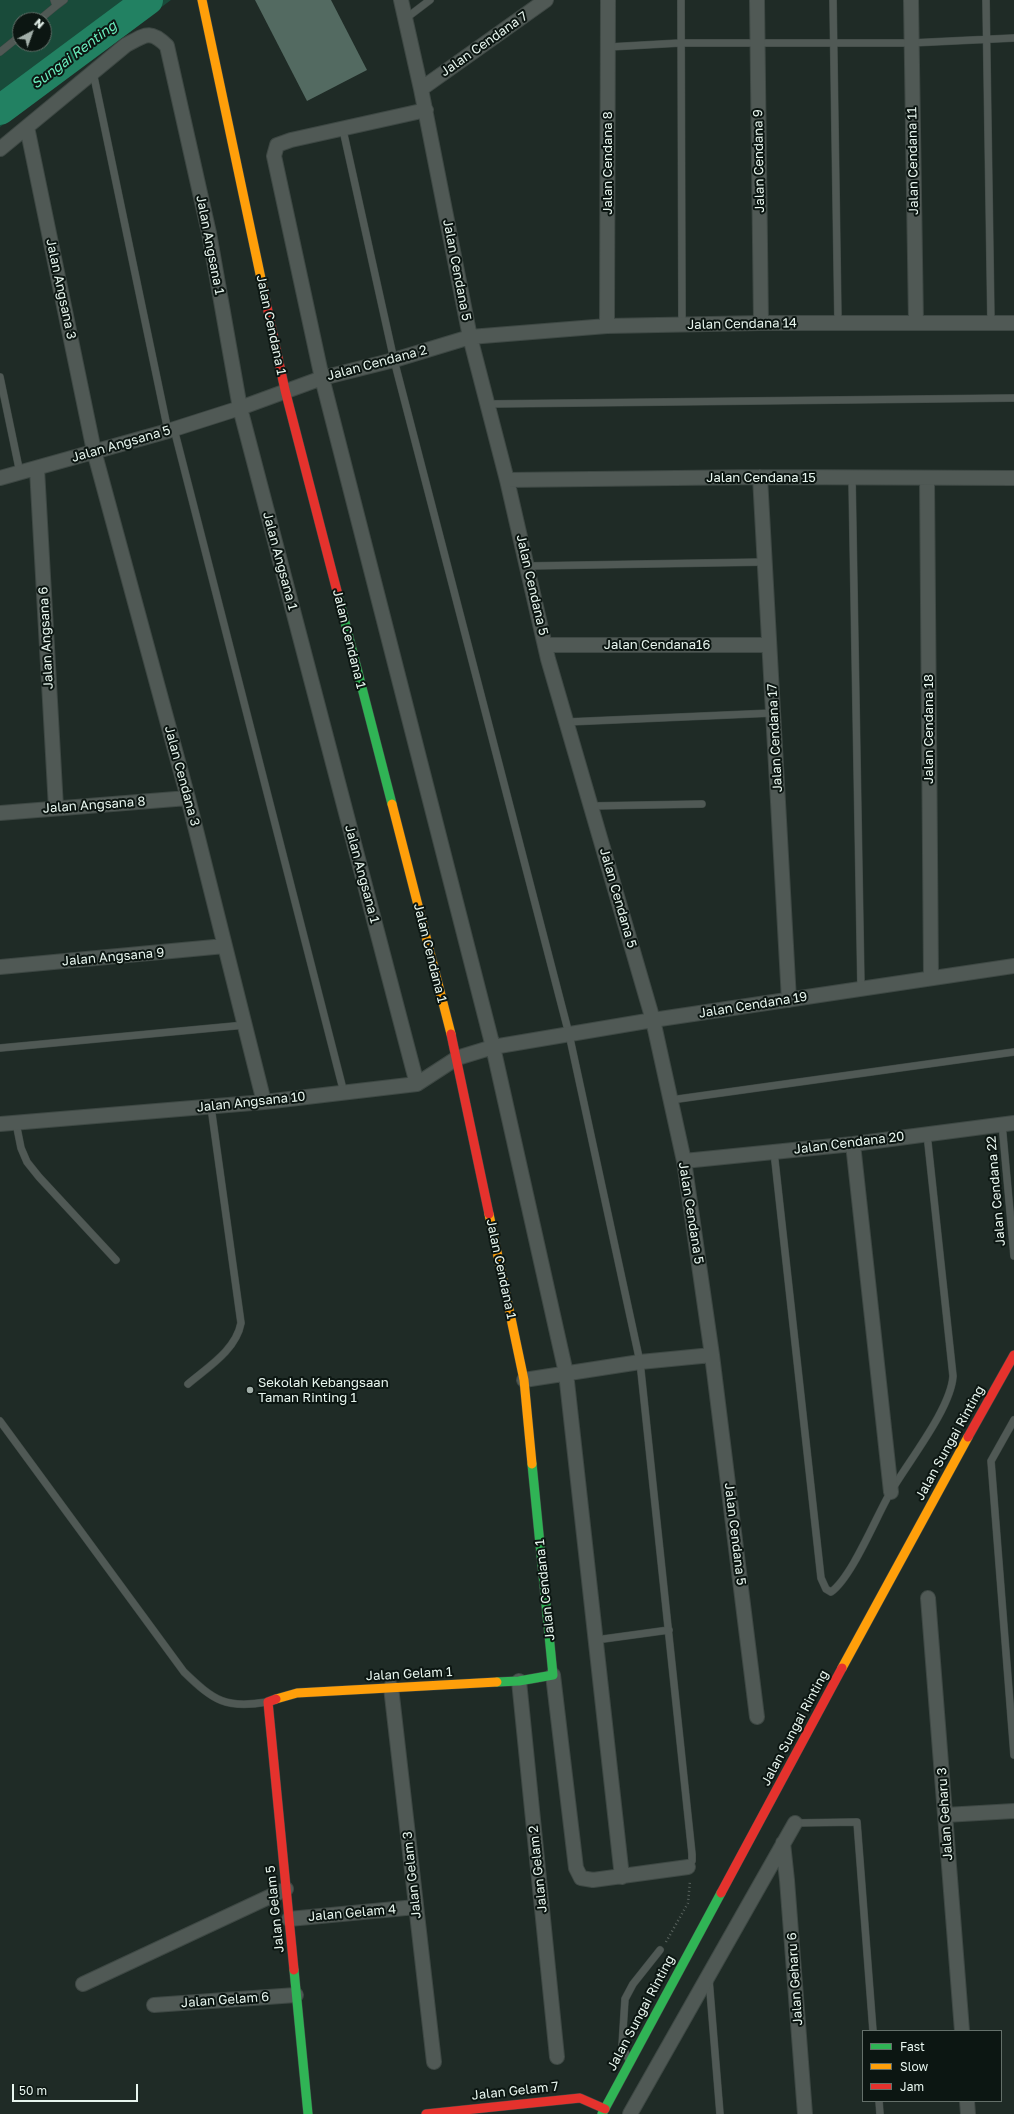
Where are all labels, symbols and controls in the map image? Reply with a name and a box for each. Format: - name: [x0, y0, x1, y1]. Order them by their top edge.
- street label: Jalan Cendana 7: [438, 8, 530, 80]
- north arrow: [12, 12, 52, 52]
- text: N: [32, 16, 47, 31]
- water label: Sungai Renting: [28, 17, 120, 93]
- street label: Jalan Cendana 11: [904, 107, 922, 215]
- street label: Jalan Cendana 9: [750, 109, 768, 213]
- street label: Jalan Cendana 8: [600, 111, 616, 215]
- street label: Jalan Angsana 1: [193, 194, 227, 296]
- street label: Jalan Cendana 5: [440, 218, 474, 322]
- street label: Jalan Angsana 3: [43, 237, 79, 341]
- street label: Jalan Cendana 1: [253, 274, 289, 376]
- street label: Jalan Cendana 14: [687, 315, 797, 333]
- street label: Jalan Cendana 2: [325, 342, 429, 384]
- street label: Jalan Angsana 5: [70, 422, 172, 466]
- street label: Jalan Cendana 15: [706, 470, 816, 486]
- street label: Jalan Angsana 1: [259, 510, 301, 612]
- street label: Jalan Cendana 5: [513, 533, 551, 637]
- street label: Jalan Angsana 6: [36, 586, 56, 690]
- street label: Jalan Cendana 1: [329, 588, 369, 690]
- street label: Jalan Cendana16: [604, 637, 710, 653]
- street label: Jalan Cendana 18: [921, 674, 937, 784]
- street label: Jalan Cendana 17: [764, 683, 786, 793]
- street label: Jalan Cendana 3: [161, 724, 203, 828]
- street label: Jalan Angsana 8: [42, 794, 146, 816]
- street label: Jalan Angsana 1: [341, 823, 383, 925]
- street label: Jalan Cendana 5: [596, 846, 640, 950]
- street label: Jalan Cendana 1: [410, 902, 450, 1004]
- street label: Jalan Angsana 9: [61, 945, 165, 969]
- street label: Jalan Cendana 19: [698, 989, 808, 1021]
- street label: Jalan Angsana 10: [196, 1089, 306, 1115]
- street label: Jalan Cendana 20: [793, 1128, 905, 1158]
- street label: Jalan Cendana 22: [983, 1135, 1009, 1247]
- street label: Jalan Cendana 5: [675, 1161, 707, 1265]
- street label: Jalan Cendana 1: [483, 1218, 519, 1320]
- place label: Sekolah Kebangsaan Taman Rinting 1: [258, 1375, 389, 1406]
- street label: Jalan Sungai Rinting: [912, 1383, 988, 1503]
- marker: Sekolah Kebangsaan Taman Rinting 1: [245, 1385, 255, 1395]
- street label: Jalan Cendana 5: [721, 1482, 749, 1586]
- street label: Jalan Cendana 1: [532, 1539, 558, 1641]
- street label: Jalan Gelam 1: [365, 1664, 453, 1684]
- street label: Jalan Sungai Rinting: [758, 1668, 832, 1788]
- street label: Jalan Geharu 3: [934, 1767, 956, 1861]
- street label: Jalan Gelam 2: [526, 1825, 550, 1913]
- street label: Jalan Gelam 3: [400, 1830, 424, 1920]
- street label: Jalan Gelam 5: [263, 1865, 287, 1953]
- street label: Jalan Gelam 4: [307, 1901, 397, 1925]
- street label: Jalan Geharu 6: [784, 1932, 806, 2026]
- street label: Jalan Sungai Rinting: [604, 1953, 678, 2073]
- street label: Jalan Gelam 6: [180, 1989, 270, 2011]
- legend: [862, 2030, 1002, 2102]
- text: Fast: [900, 2039, 925, 2054]
- text: Slow: [900, 2059, 928, 2074]
- scale bar: [14, 2076, 140, 2102]
- street label: Jalan Gelam 7: [471, 2079, 559, 2103]
- text: Jam: [900, 2079, 924, 2094]
- text: 50 m: [19, 2083, 47, 2098]

